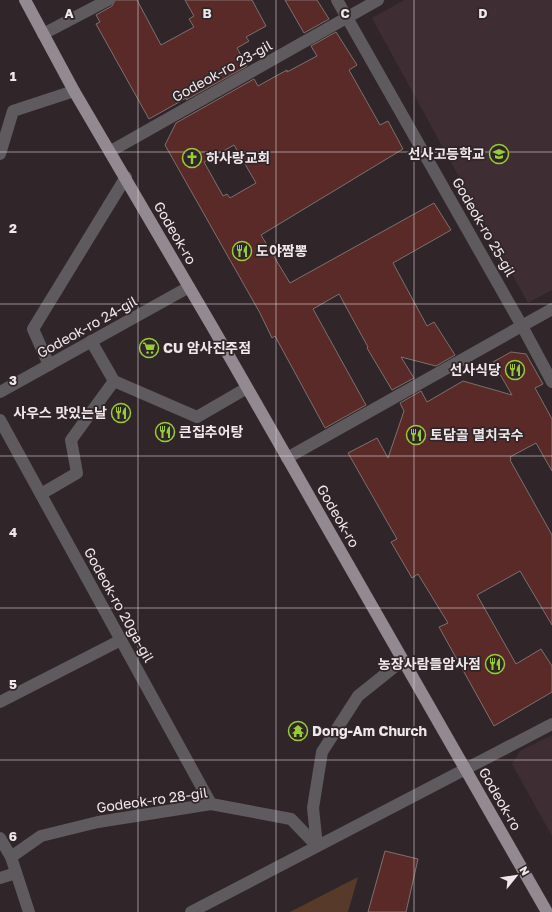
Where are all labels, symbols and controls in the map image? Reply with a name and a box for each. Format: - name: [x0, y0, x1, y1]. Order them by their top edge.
- text: A: [64, 5, 74, 21]
- text: B: [202, 5, 212, 21]
- text: C: [340, 5, 350, 21]
- text: D: [478, 5, 488, 21]
- street label: Godeok-ro 23-gil: [169, 36, 275, 105]
- text: 1: [10, 68, 17, 84]
- school or university icon: 선사고등학교: [488, 143, 510, 165]
- place label: 선사고등학교: [408, 145, 485, 162]
- church icon: 하사랑교회: [181, 147, 203, 169]
- place label: 하사랑교회: [206, 149, 270, 166]
- street label: Godeok-ro 25-gil: [449, 174, 520, 279]
- street label: Godeok-ro: [151, 198, 200, 267]
- text: 2: [9, 220, 17, 236]
- restaurant icon: 도야짬뽕: [231, 240, 253, 262]
- place label: 도야짬뽕: [256, 242, 308, 259]
- street label: Godeok-ro 24-gil: [34, 292, 140, 361]
- supermarket icon: CU 암사진주점: [138, 337, 160, 359]
- place label: CU 암사진주점: [163, 339, 251, 356]
- restaurant icon: 선사식당: [504, 359, 526, 381]
- place label: 선사식당: [449, 361, 501, 378]
- text: 3: [9, 372, 17, 388]
- restaurant icon: 사우스 맛있는날: [110, 402, 132, 424]
- place label: 사우스 맛있는날: [13, 404, 107, 421]
- restaurant icon: 큰집추어탕: [154, 421, 176, 443]
- place label: 큰집추어탕: [179, 423, 244, 440]
- restaurant icon: 토담골 멸치국수: [405, 424, 427, 446]
- place label: 토담골 멸치국수: [430, 426, 524, 443]
- street label: Godeok-ro: [314, 481, 363, 550]
- text: 4: [9, 524, 17, 540]
- street label: Godeok-ro 20ga-gil: [81, 544, 158, 665]
- restaurant icon: 농장사람들암사점: [484, 653, 506, 675]
- place label: 농장사람들암사점: [378, 655, 481, 672]
- text: 5: [9, 676, 17, 692]
- temple icon: Dong-Am Church: [287, 720, 309, 742]
- place label: Dong-Am Church: [312, 722, 427, 739]
- street label: Godeok-ro: [476, 764, 525, 833]
- street label: Godeok-ro 28-gil: [95, 783, 209, 816]
- text: 6: [9, 828, 17, 844]
- north arrow: [496, 856, 536, 896]
- text: N: [517, 864, 533, 878]

